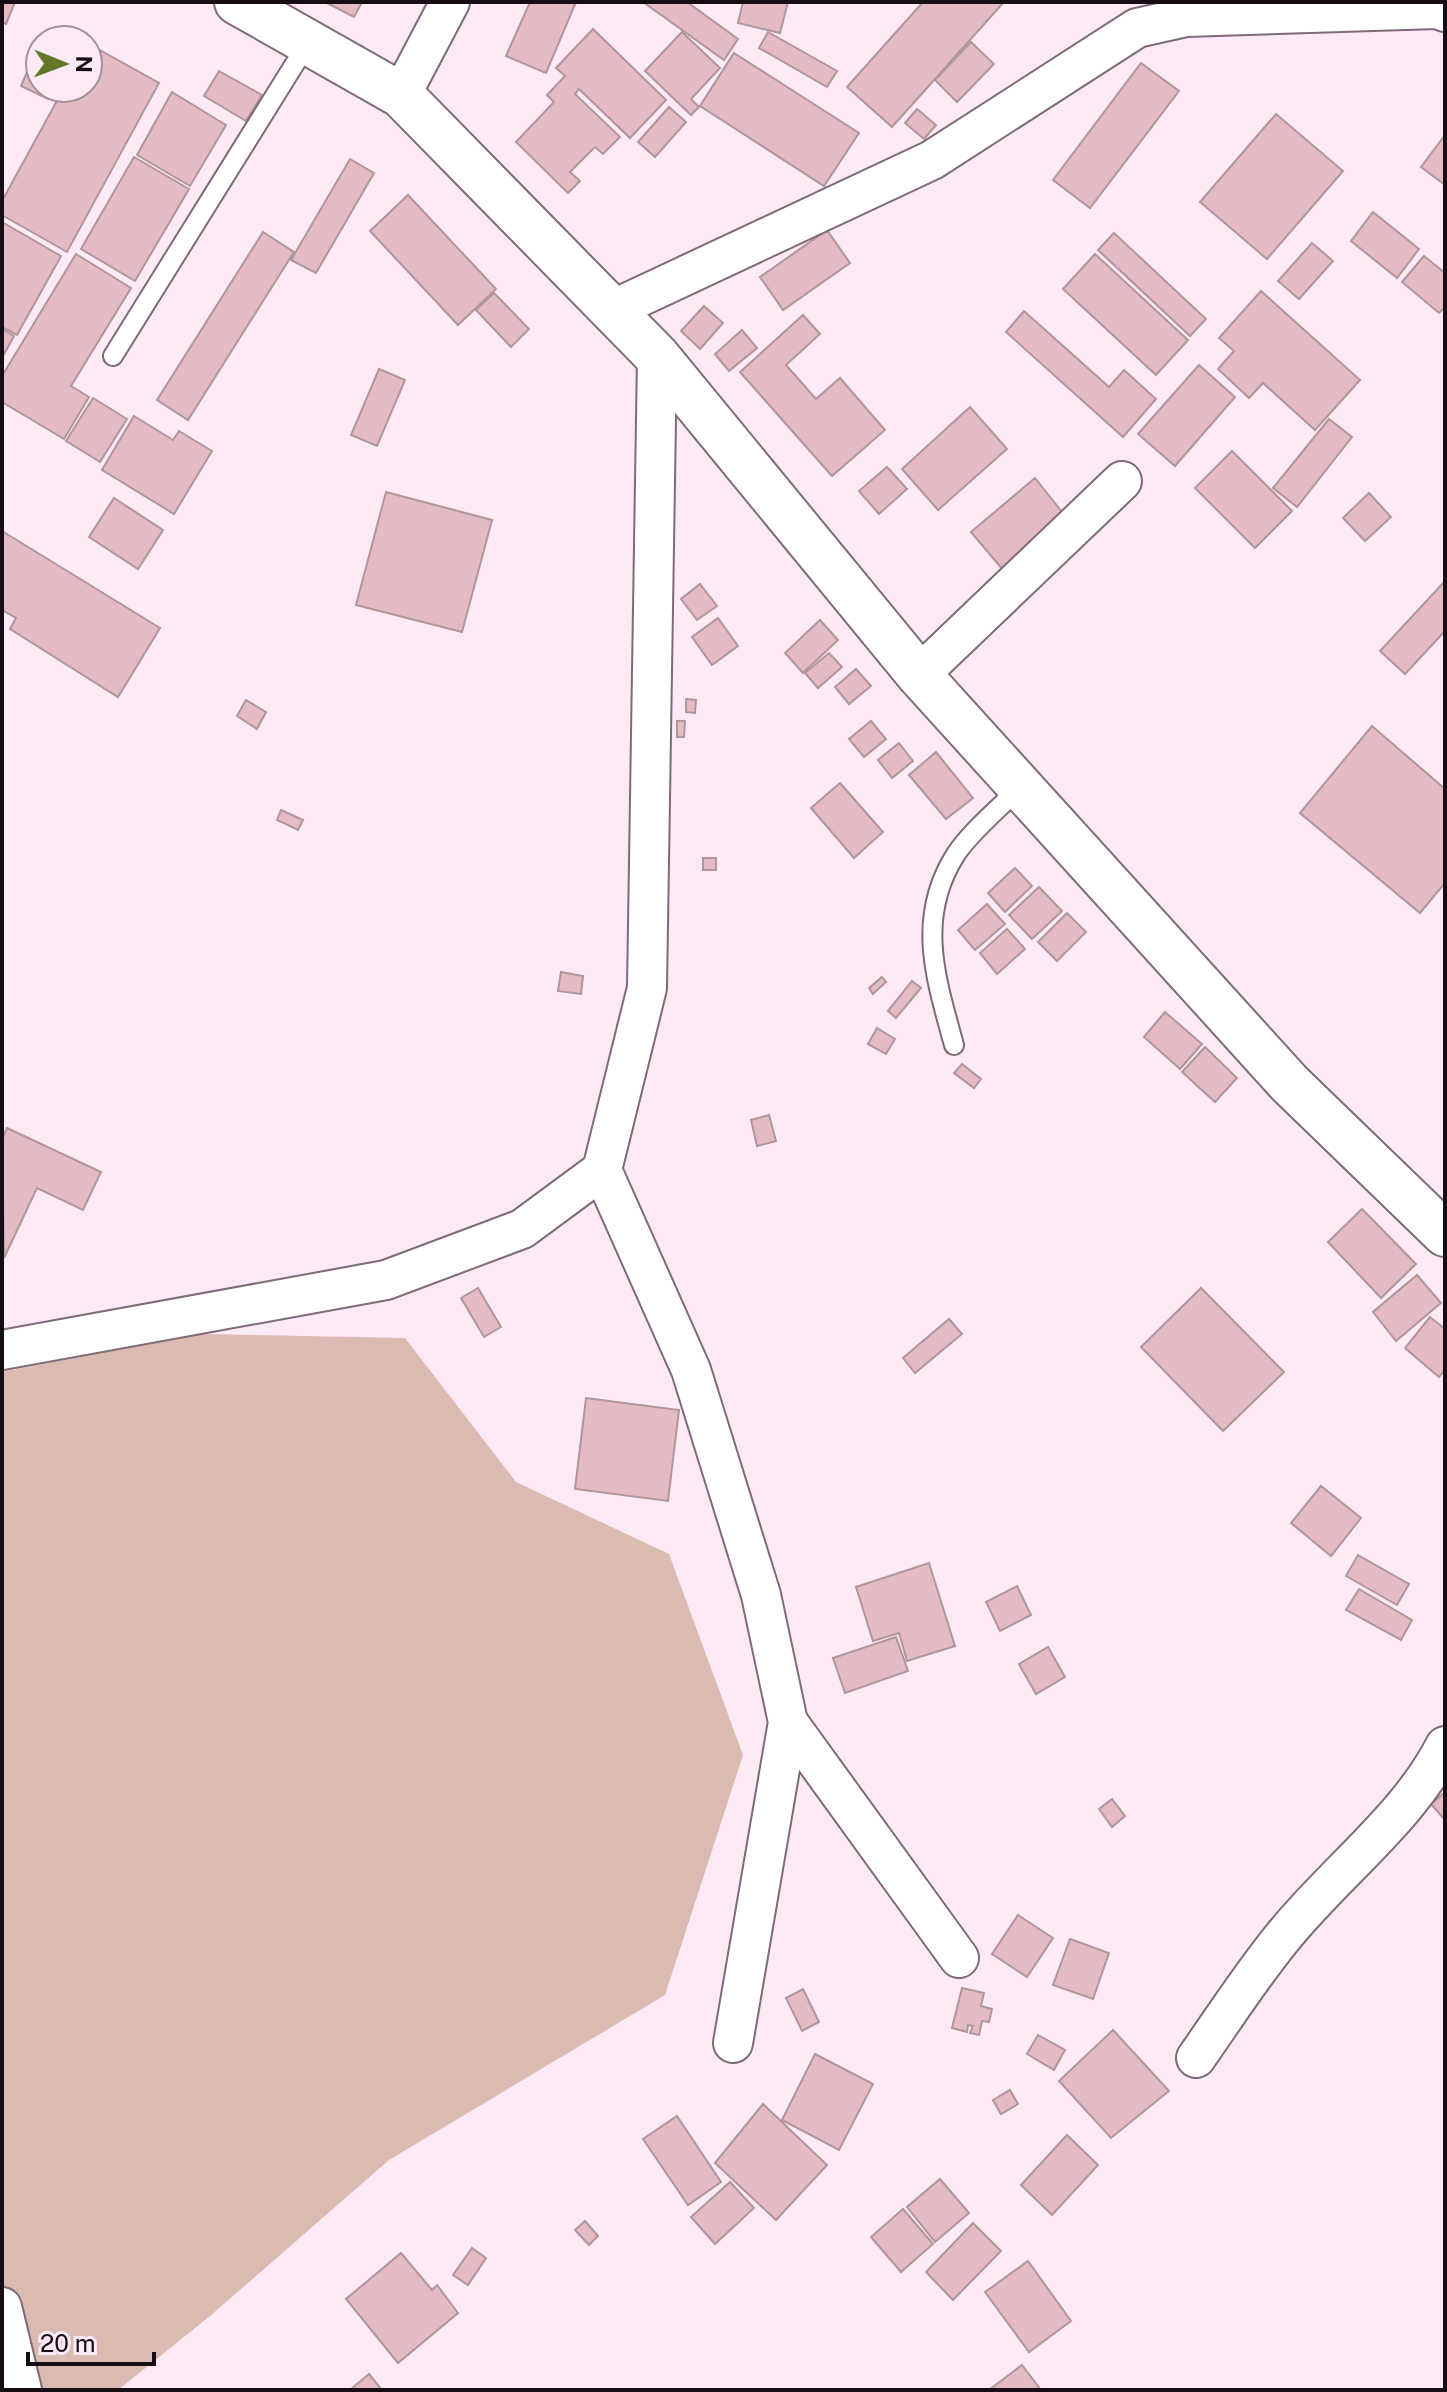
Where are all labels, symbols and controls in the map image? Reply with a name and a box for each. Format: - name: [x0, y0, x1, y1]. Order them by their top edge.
- north arrow: [24, 24, 104, 104]
- text: N: [71, 56, 97, 73]
- scale bar: [28, 2316, 154, 2366]
- text: 20 m: [40, 2329, 96, 2357]

